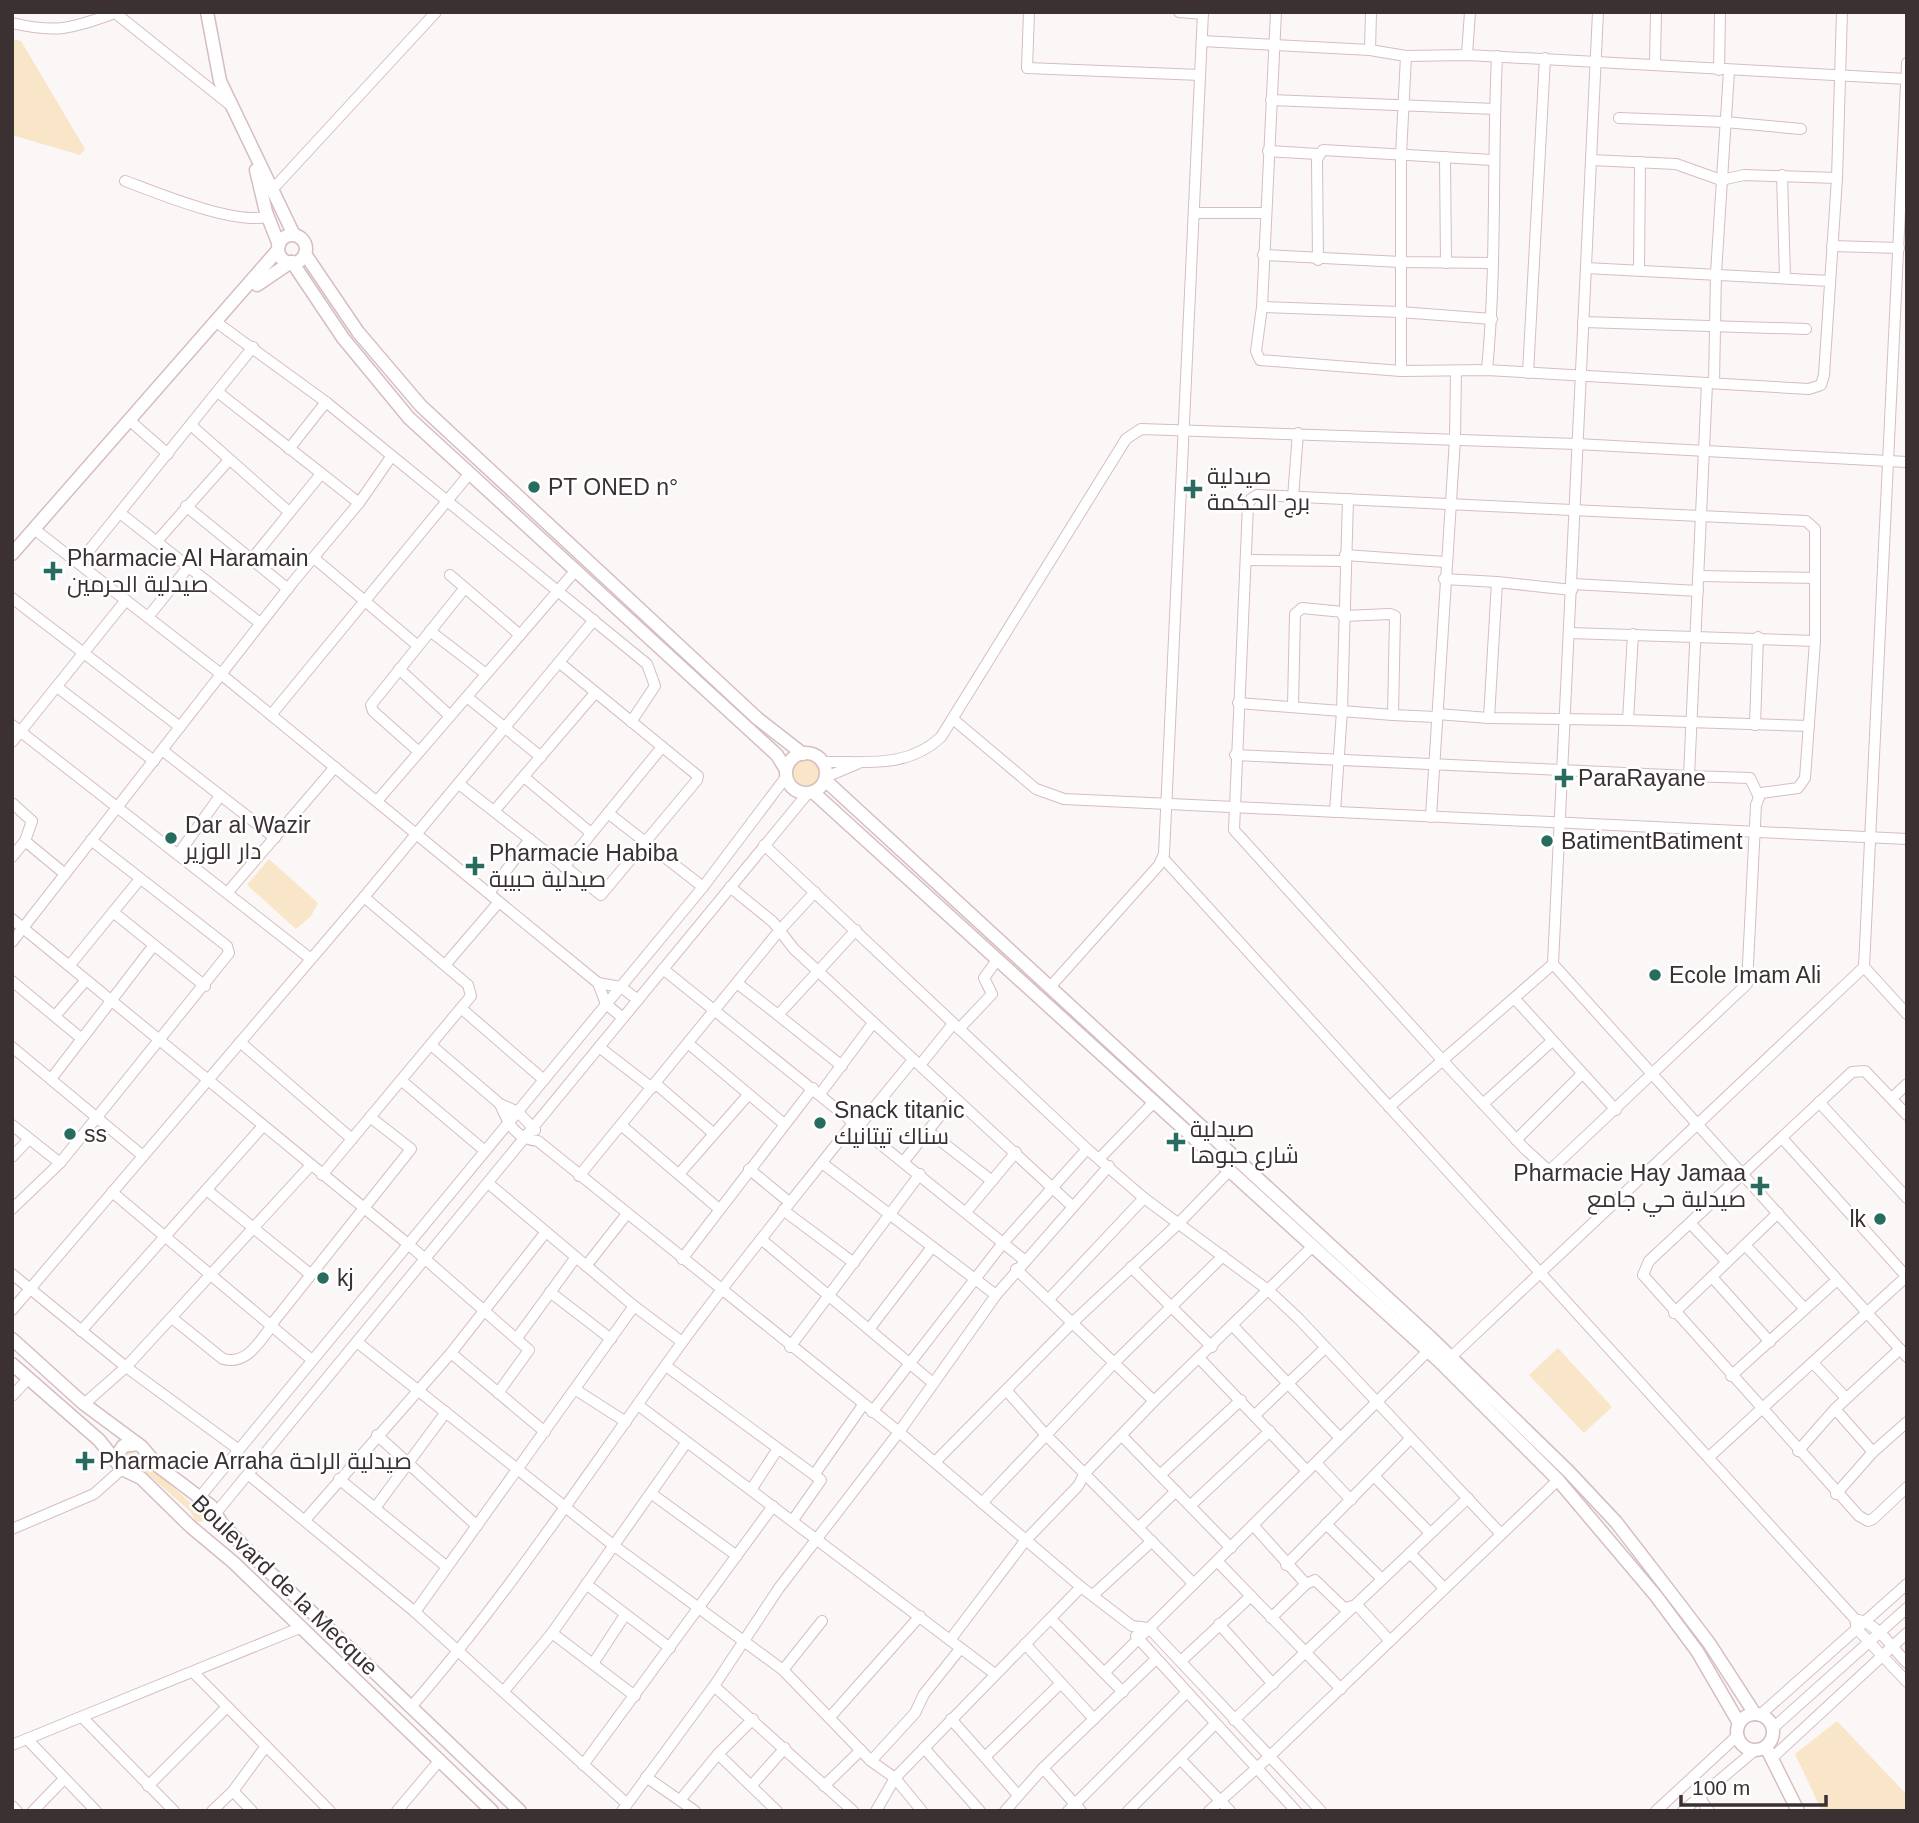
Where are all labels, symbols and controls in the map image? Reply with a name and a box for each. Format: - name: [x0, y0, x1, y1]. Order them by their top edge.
- place label: صيدلية برج الحكمة: [1207, 463, 1310, 518]
- place label: PT ONED n°: [548, 474, 678, 500]
- marker: PT ONED n°: [526, 479, 542, 495]
- marker: صيدلية برج الحكمة: [1185, 481, 1201, 497]
- place label: Pharmacie Al Haramain صيدلية الحرمين: [67, 545, 309, 598]
- marker: Pharmacie Al Haramain صيدلية الحرمين: [45, 563, 61, 579]
- place label: ParaRayane: [1578, 765, 1706, 791]
- marker: ParaRayane: [1556, 770, 1572, 786]
- place label: Dar al Wazir دار الوزير: [183, 812, 311, 864]
- place label: BatimentBatiment: [1561, 828, 1743, 854]
- marker: Dar al Wazir دار الوزير: [163, 830, 179, 846]
- marker: BatimentBatiment: [1539, 833, 1555, 849]
- place label: Pharmacie Habiba صيدلية حبيبة: [489, 840, 678, 892]
- marker: Pharmacie Habiba صيدلية حبيبة: [467, 858, 483, 874]
- place label: Ecole Imam Ali: [1669, 962, 1821, 988]
- marker: Ecole Imam Ali: [1647, 967, 1663, 983]
- place label: Snack titanic سناك تيتانيك: [834, 1097, 964, 1149]
- marker: Snack titanic سناك تيتانيك: [812, 1115, 828, 1131]
- place label: صيدلية شارع حبوها: [1190, 1116, 1299, 1171]
- place label: ss: [84, 1121, 107, 1147]
- marker: ss: [62, 1126, 78, 1142]
- marker: صيدلية شارع حبوها: [1168, 1134, 1184, 1150]
- place label: Pharmacie Hay Jamaa صيدلية حي جامع: [1513, 1160, 1746, 1217]
- marker: Pharmacie Hay Jamaa صيدلية حي جامع: [1752, 1178, 1768, 1194]
- place label: lk: [1849, 1206, 1866, 1232]
- marker: lk: [1872, 1211, 1888, 1227]
- place label: kj: [337, 1265, 354, 1291]
- marker: kj: [315, 1270, 331, 1286]
- place label: Pharmacie Arraha صيدلية الراحة: [99, 1448, 412, 1474]
- marker: Pharmacie Arraha صيدلية الراحة: [77, 1453, 93, 1469]
- street label: Boulevard de la Mecque: [187, 1489, 383, 1681]
- scale bar: [1681, 1764, 1826, 1808]
- text: 100 m: [1692, 1776, 1750, 1799]

